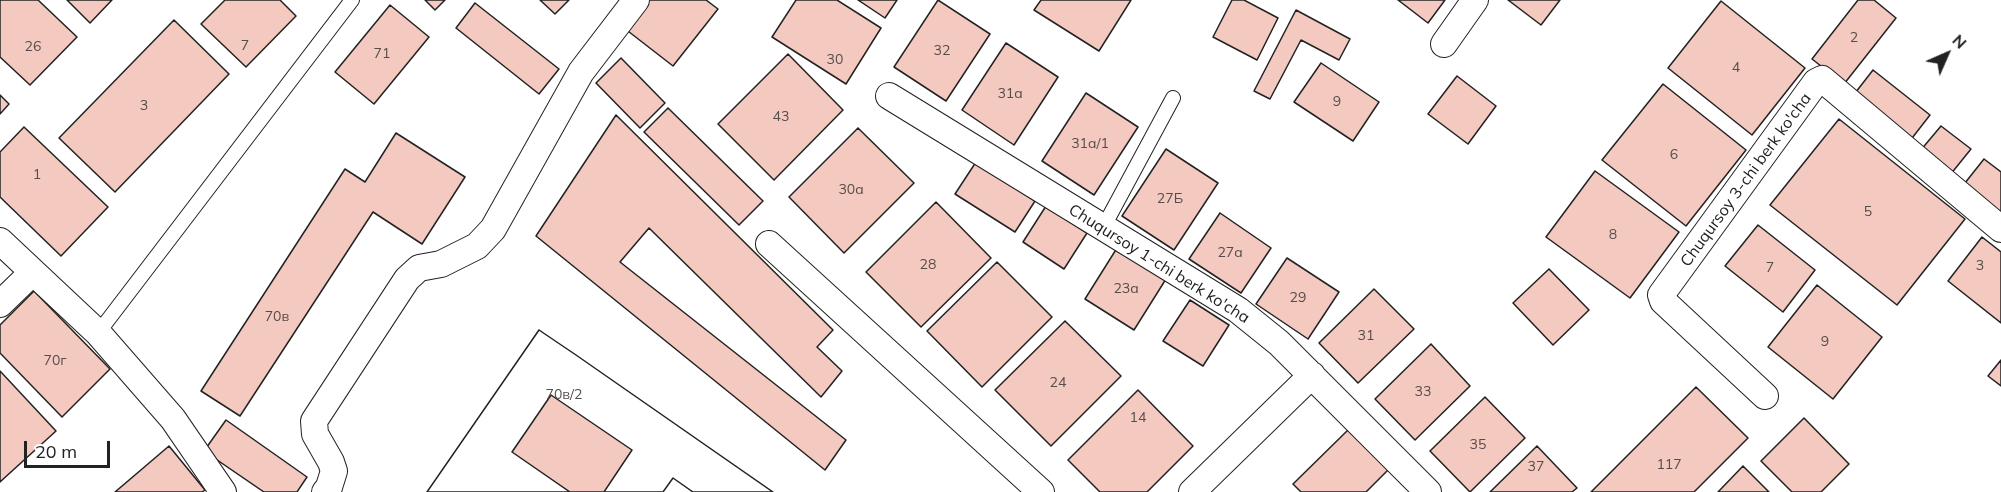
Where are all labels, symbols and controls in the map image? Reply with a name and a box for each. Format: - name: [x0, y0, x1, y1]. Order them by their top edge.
- north arrow: [1917, 24, 1977, 84]
- house number: 2: [1850, 30, 1858, 46]
- text: N: [1948, 30, 1971, 53]
- house number: 7: [241, 38, 249, 54]
- house number: 26: [25, 39, 41, 55]
- house number: 32: [934, 43, 950, 59]
- house number: 71: [374, 46, 390, 62]
- house number: 30: [827, 52, 843, 68]
- house number: 4: [1732, 60, 1740, 76]
- house number: 31a: [997, 86, 1023, 102]
- street label: Chuqursoy 3-chi berk ko'cha: [1677, 89, 1815, 271]
- house number: 9: [1333, 94, 1341, 110]
- house number: 3: [140, 98, 148, 114]
- house number: 43: [773, 109, 789, 125]
- house number: 31a/1: [1071, 136, 1109, 152]
- house number: 6: [1670, 147, 1678, 163]
- house number: 1: [33, 167, 41, 183]
- house number: 30a: [838, 182, 864, 198]
- house number: 27Б: [1157, 191, 1183, 207]
- street label: Chuqursoy 1-chi berk ko'cha: [1065, 200, 1253, 328]
- house number: 5: [1864, 204, 1872, 220]
- house number: 8: [1609, 227, 1617, 243]
- house number: 27a: [1217, 245, 1243, 261]
- house number: 28: [920, 257, 936, 273]
- house number: 3: [1976, 258, 1984, 274]
- house number: 7: [1766, 260, 1774, 276]
- house number: 23a: [1113, 281, 1139, 297]
- house number: 29: [1290, 290, 1306, 306]
- house number: 70в: [265, 309, 289, 325]
- house number: 31: [1358, 328, 1374, 344]
- house number: 9: [1821, 334, 1829, 350]
- house number: 70г: [43, 353, 67, 369]
- house number: 24: [1050, 375, 1066, 391]
- house number: 33: [1415, 384, 1431, 400]
- house number: 70в/2: [545, 387, 583, 403]
- house number: 14: [1130, 410, 1146, 426]
- scale bar: [27, 429, 112, 467]
- house number: 35: [1470, 437, 1486, 453]
- text: 20 m: [35, 440, 77, 463]
- house number: 117: [1656, 457, 1682, 473]
- house number: 37: [1528, 459, 1544, 475]

